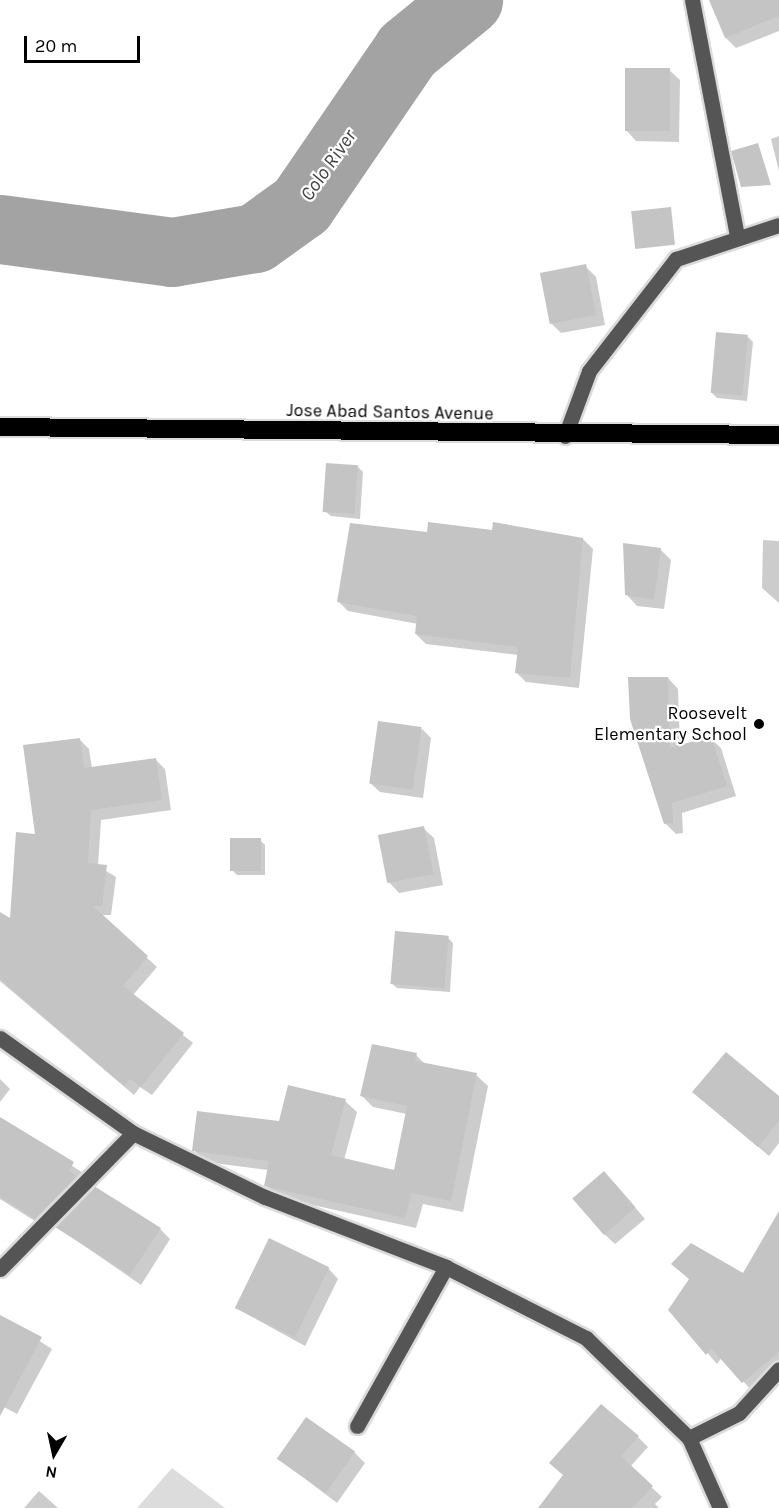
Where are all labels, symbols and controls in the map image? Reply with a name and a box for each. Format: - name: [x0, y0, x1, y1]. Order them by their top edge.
- scale bar: [27, 24, 142, 62]
- text: 20 m: [35, 35, 77, 57]
- water label: Colo River: [295, 125, 361, 205]
- street label: Jose Abad Santos Avenue: [286, 399, 494, 425]
- place label: Roosevelt Elementary School: [594, 703, 747, 746]
- marker: Roosevelt Elementary School: [752, 717, 766, 731]
- north arrow: [24, 1424, 84, 1484]
- text: N: [44, 1462, 58, 1483]

